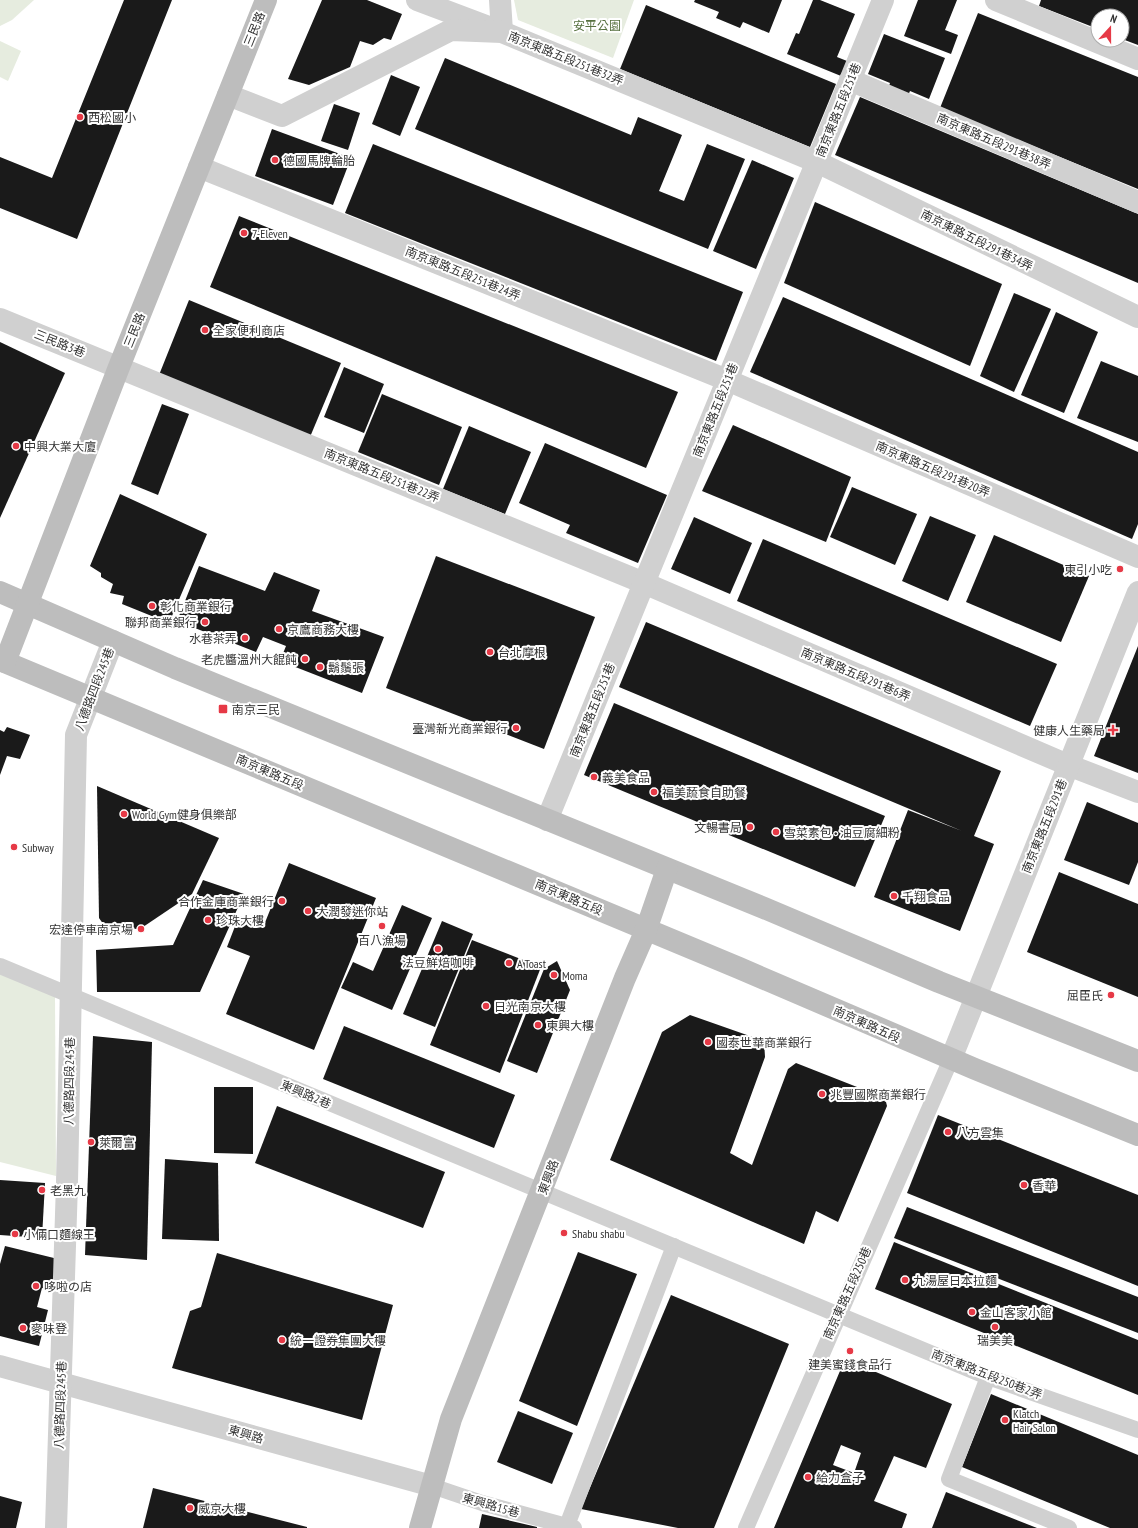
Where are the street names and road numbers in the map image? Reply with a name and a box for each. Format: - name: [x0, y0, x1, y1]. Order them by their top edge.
- street label: 三民路: [240, 9, 268, 49]
- street label: 南京東路五段251巷32弄: [506, 28, 626, 88]
- street label: 南京東路五段251巷: [812, 61, 864, 159]
- street label: 南京東路五段291巷38弄: [934, 110, 1054, 172]
- street label: 南京東路五段291巷34弄: [918, 206, 1036, 274]
- street label: 南京東路五段251巷24弄: [403, 243, 523, 303]
- street label: 三民路: [120, 310, 148, 350]
- street label: 三民路3巷: [32, 326, 88, 360]
- street label: 南京東路五段251巷: [689, 361, 741, 459]
- street label: 南京東路五段291巷20弄: [873, 438, 993, 500]
- street label: 南京東路五段251巷22弄: [322, 445, 442, 505]
- street label: 南京東路五段291巷6弄: [799, 644, 913, 704]
- street label: 八德路四段245巷: [71, 645, 117, 733]
- street label: 南京東路五段251巷: [566, 661, 618, 759]
- street label: 南京東路五段: [234, 751, 306, 793]
- street label: 南京東路五段291巷: [1018, 777, 1070, 875]
- street label: 南京東路五段: [533, 876, 605, 918]
- street label: 南京東路五段: [831, 1003, 903, 1045]
- street label: 八德路四段245巷: [61, 1037, 77, 1125]
- street label: 東興路2巷: [278, 1077, 334, 1111]
- street label: 東興路: [535, 1158, 561, 1196]
- street label: 南京東路五段250巷: [820, 1244, 874, 1342]
- street label: 南京東路五段250巷2弄: [929, 1346, 1045, 1402]
- street label: 八德路四段245巷: [51, 1361, 69, 1449]
- street label: 東興路: [227, 1422, 265, 1446]
- street label: 東興路15巷: [461, 1490, 521, 1520]

